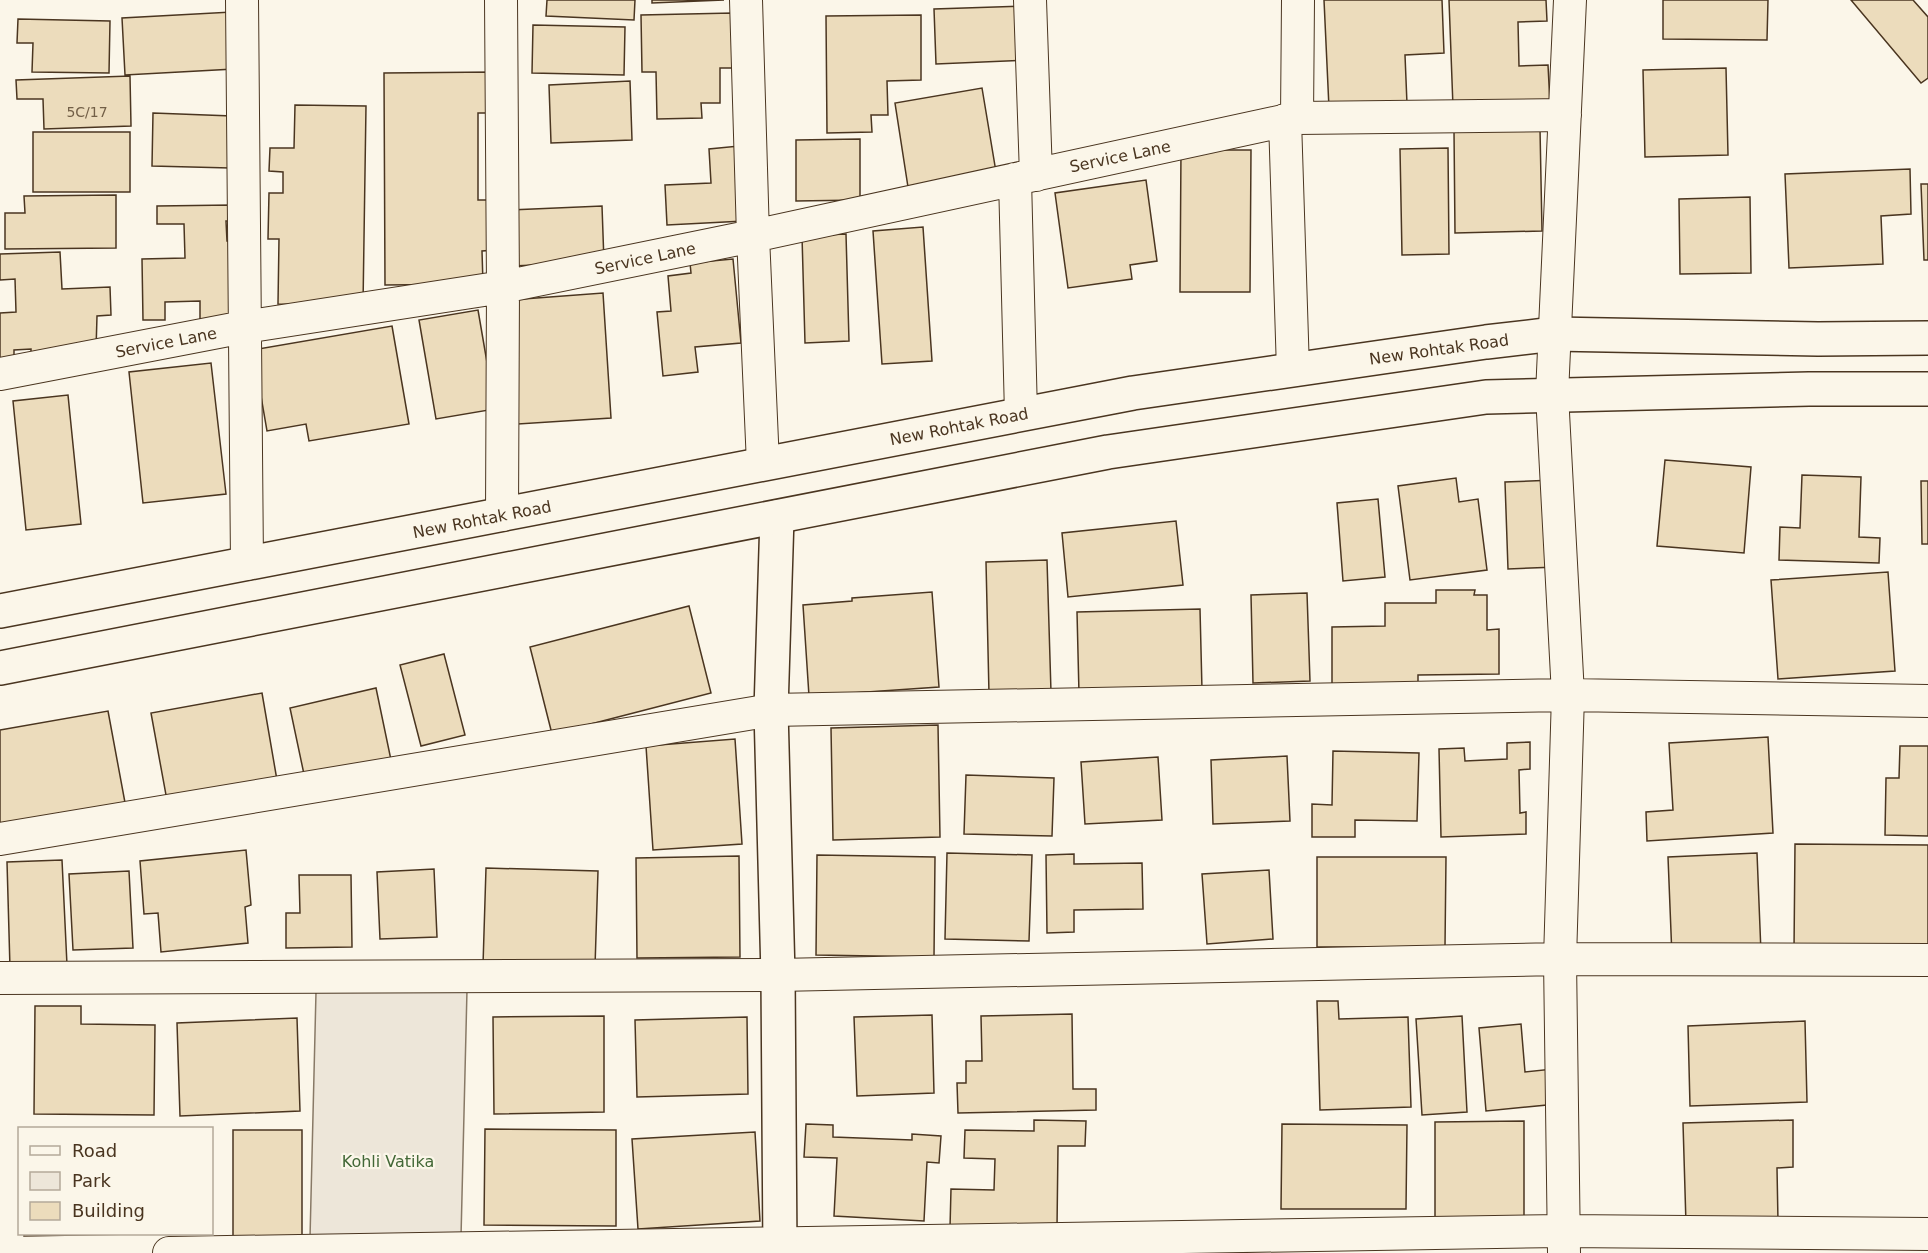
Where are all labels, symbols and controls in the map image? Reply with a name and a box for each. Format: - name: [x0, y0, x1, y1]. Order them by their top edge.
- house number: 5C/17: [66, 104, 108, 120]
- street label: Service Lane: [1068, 136, 1172, 176]
- street label: Service Lane: [593, 238, 697, 278]
- street label: Service Lane: [114, 323, 218, 362]
- street label: New Rohtak Road: [1368, 330, 1510, 369]
- street label: New Rohtak Road: [888, 404, 1030, 449]
- street label: New Rohtak Road: [411, 497, 553, 542]
- legend: [18, 1127, 213, 1235]
- text: Road: [72, 1140, 117, 1161]
- park label: Kohli Vatika: [342, 1152, 434, 1171]
- text: Park: [72, 1170, 111, 1191]
- text: Building: [72, 1200, 145, 1221]

